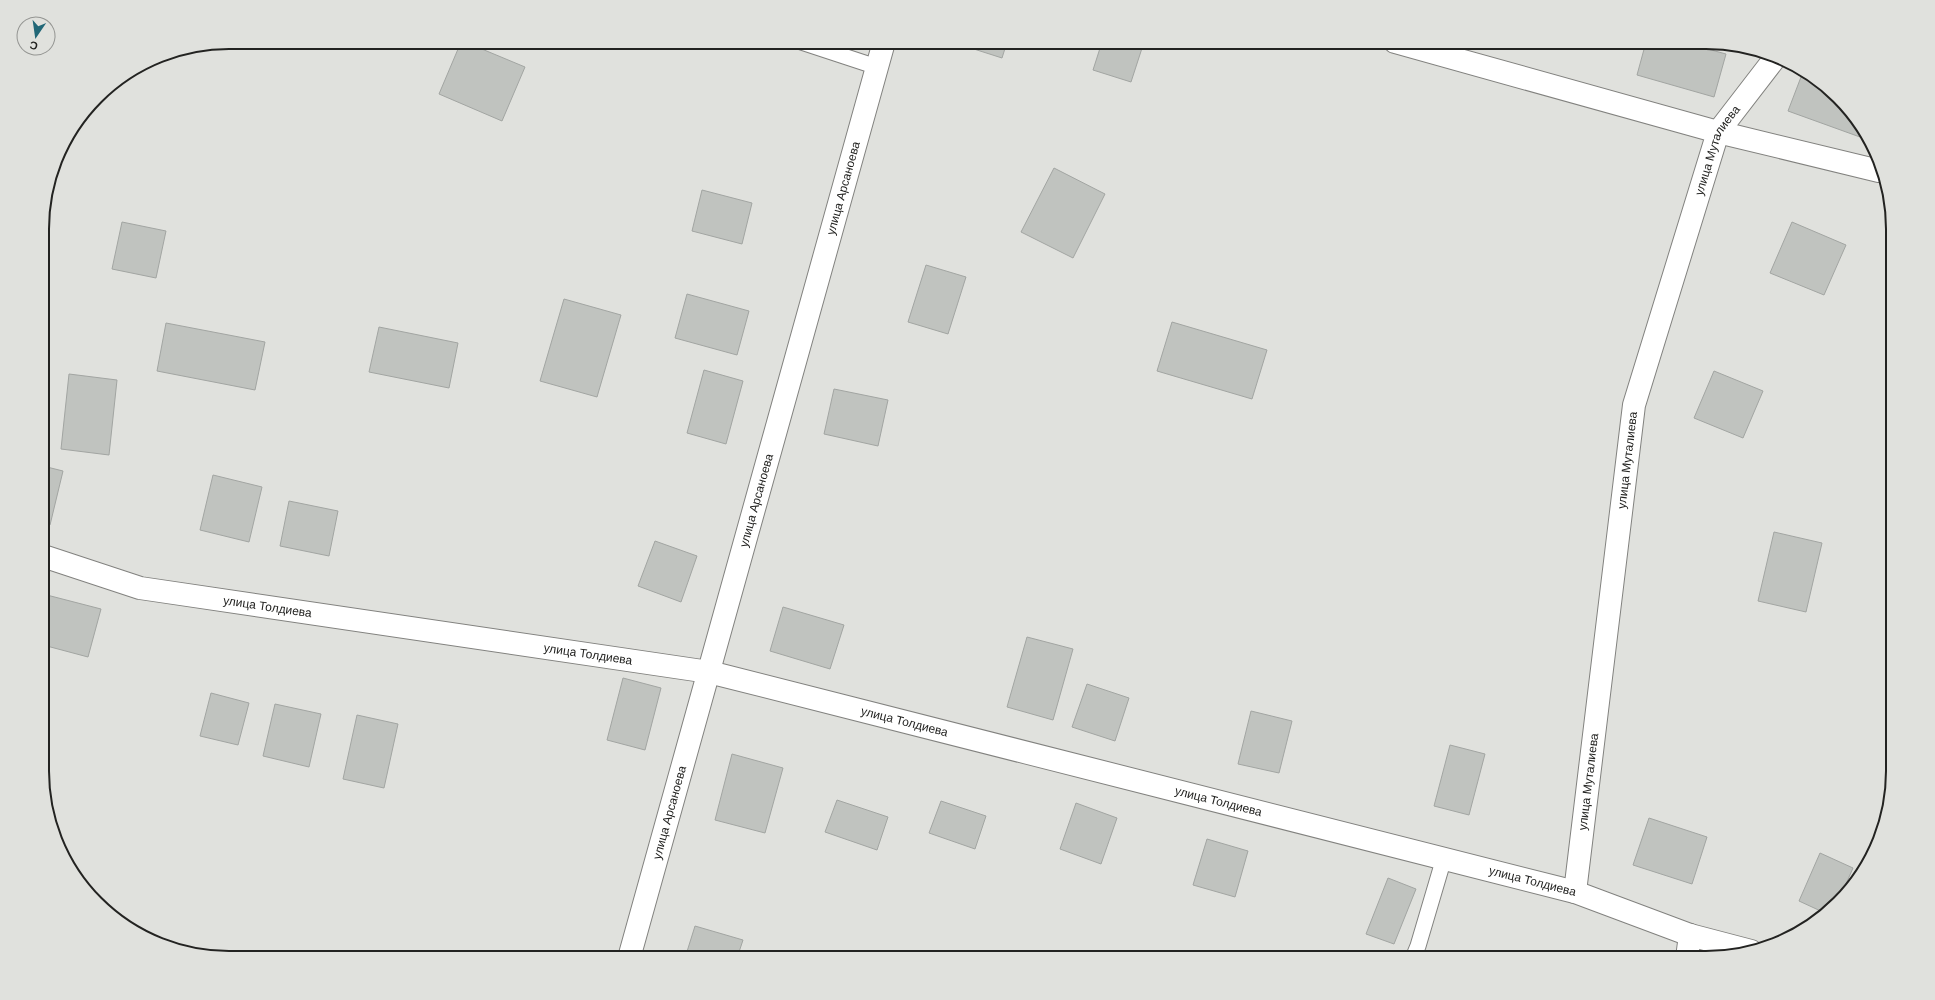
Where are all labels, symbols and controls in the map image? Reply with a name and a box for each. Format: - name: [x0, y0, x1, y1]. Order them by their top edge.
- north arrow: [16, 16, 56, 56]
- text: С: [28, 38, 39, 53]
- street label: улица Муталиева: [1691, 102, 1744, 198]
- street label: улица Арсаноева: [823, 139, 864, 237]
- street label: улица Муталиева: [1613, 410, 1641, 510]
- street label: улица Арсаноева: [736, 451, 777, 549]
- street label: улица Толдиева: [222, 592, 313, 621]
- street label: улица Толдиева: [543, 640, 634, 669]
- street label: улица Толдиева: [859, 703, 950, 740]
- street label: улица Муталиева: [1575, 732, 1602, 831]
- street label: улица Арсаноева: [649, 764, 690, 861]
- street label: улица Толдиева: [1173, 783, 1264, 820]
- street label: улица Толдиева: [1487, 862, 1578, 900]

